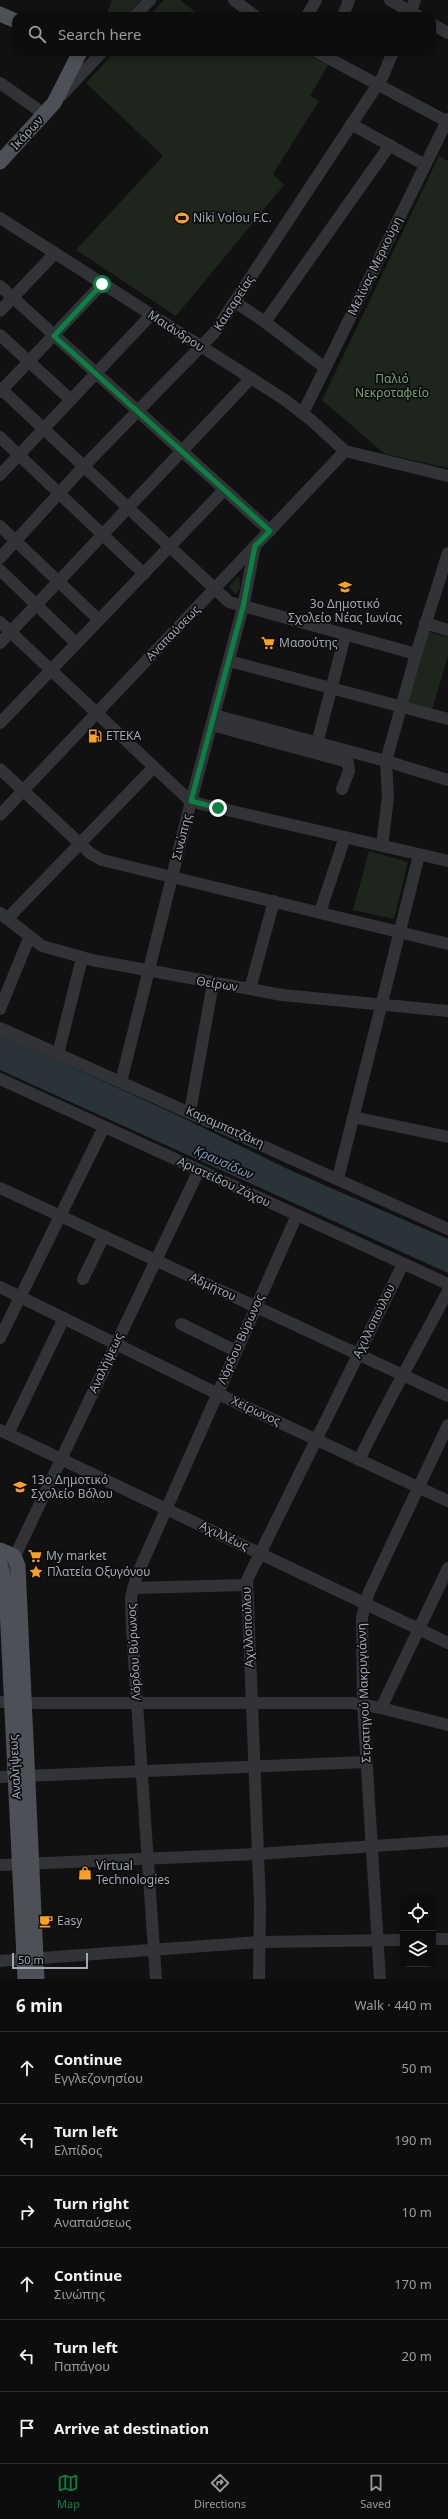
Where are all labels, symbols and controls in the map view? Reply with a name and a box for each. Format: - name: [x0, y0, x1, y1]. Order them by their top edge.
- search box: [12, 12, 436, 56]
- icon: search: [26, 23, 48, 45]
- text: Search here: [58, 24, 141, 44]
- street label: Ικάρων: [7, 112, 47, 153]
- place label: Niki Volou F.C.: [193, 209, 272, 226]
- sports icon: Niki Volou F.C.: [174, 210, 190, 226]
- street label: Μελίνας Μερκούρη: [343, 214, 406, 318]
- street label: Καισαρείας: [209, 272, 258, 334]
- route start: [93, 275, 111, 293]
- street label: Μαιάνδρου: [145, 306, 208, 355]
- park label: Παλιό Νεκροταφείο: [355, 370, 429, 401]
- school or university icon: 3ο Δημοτικό Σχολείο Νέας Ιωνίας: [337, 579, 353, 595]
- place label: 3ο Δημοτικό Σχολείο Νέας Ιωνίας: [288, 595, 402, 626]
- street label: Αναπαύσεως: [142, 601, 204, 664]
- place label: Μασούτης: [279, 634, 338, 651]
- supermarket icon: Μασούτης: [260, 635, 276, 651]
- place label: ΕΤΕΚΑ: [106, 727, 141, 744]
- fuel station icon: ΕΤΕΚΑ: [87, 728, 103, 744]
- route end: [209, 799, 227, 817]
- street label: Σινώπης: [168, 812, 196, 862]
- street label: Θείρων: [195, 972, 239, 995]
- street label: Καραμπατζάκη: [183, 1102, 267, 1151]
- water label: Κραυσίδων: [191, 1141, 257, 1183]
- street label: Αριστείδου Ζάχου: [175, 1152, 274, 1211]
- street label: Αδμήτου: [187, 1268, 239, 1305]
- street label: Αχιλλοπούλου: [348, 1281, 399, 1361]
- street label: Λόρδου Βύρωνος: [213, 1291, 268, 1387]
- street label: Αναλήψεως: [84, 1330, 127, 1396]
- street label: Χείρωνος: [229, 1392, 284, 1429]
- place label: 13o Δημοτικό Σχολείο Βόλου: [31, 1471, 113, 1502]
- school or university icon: 13o Δημοτικό Σχολείο Βόλου: [12, 1479, 28, 1495]
- street label: Αχιλλέως: [197, 1517, 252, 1554]
- place label: My market: [46, 1547, 107, 1564]
- supermarket icon: My market: [27, 1548, 43, 1564]
- place label: Πλατεία Οξυγόνου: [47, 1563, 150, 1580]
- place icon: Πλατεία Οξυγόνου: [28, 1564, 44, 1580]
- street label: Αχιλλοπούλου: [238, 1586, 257, 1668]
- street label: Λόρδου Βύρωνος: [122, 1603, 145, 1701]
- street label: Στρατηγού Μακρυγιάννη: [353, 1623, 374, 1763]
- street label: Αναλήψεως: [4, 1734, 25, 1800]
- place label: Virtual Technologies: [96, 1857, 170, 1888]
- shop icon: Virtual Technologies: [77, 1865, 93, 1881]
- map controls: [400, 1895, 436, 1967]
- button: locate: [400, 1895, 436, 1931]
- place label: Easy: [57, 1912, 83, 1929]
- cafe icon: Easy: [38, 1913, 54, 1929]
- button: layers: [400, 1931, 436, 1967]
- scale bar: [12, 1951, 88, 1970]
- text: 50 m: [18, 1952, 44, 1967]
- text: 6 min: [16, 1994, 63, 2017]
- text: Walk · 440 m: [354, 1996, 432, 2014]
- text: Continue: [54, 2049, 122, 2069]
- icon: ahead: [16, 2057, 38, 2079]
- text: 50 m: [402, 2059, 432, 2077]
- text: Εγγλεζονησίου: [54, 2069, 143, 2087]
- text: Turn left: [54, 2121, 118, 2141]
- icon: left: [16, 2129, 38, 2151]
- text: 190 m: [394, 2131, 432, 2149]
- text: Ελπίδος: [54, 2141, 102, 2159]
- text: Turn right: [54, 2193, 129, 2213]
- icon: right: [16, 2201, 38, 2223]
- text: 10 m: [402, 2203, 432, 2221]
- text: Αναπαύσεως: [54, 2213, 131, 2231]
- text: Continue: [54, 2265, 122, 2285]
- icon: ahead: [16, 2273, 38, 2295]
- text: 170 m: [394, 2275, 432, 2293]
- text: Σινώπης: [54, 2285, 105, 2303]
- text: Turn left: [54, 2337, 118, 2357]
- icon: left: [16, 2345, 38, 2367]
- text: 20 m: [402, 2347, 432, 2365]
- text: Παπάγου: [54, 2357, 110, 2375]
- icon: arrive: [16, 2417, 38, 2439]
- text: Arrive at destination: [54, 2418, 209, 2438]
- tab: Map: [57, 2472, 80, 2511]
- tab: Directions: [194, 2472, 246, 2511]
- tab: Saved: [360, 2472, 391, 2511]

